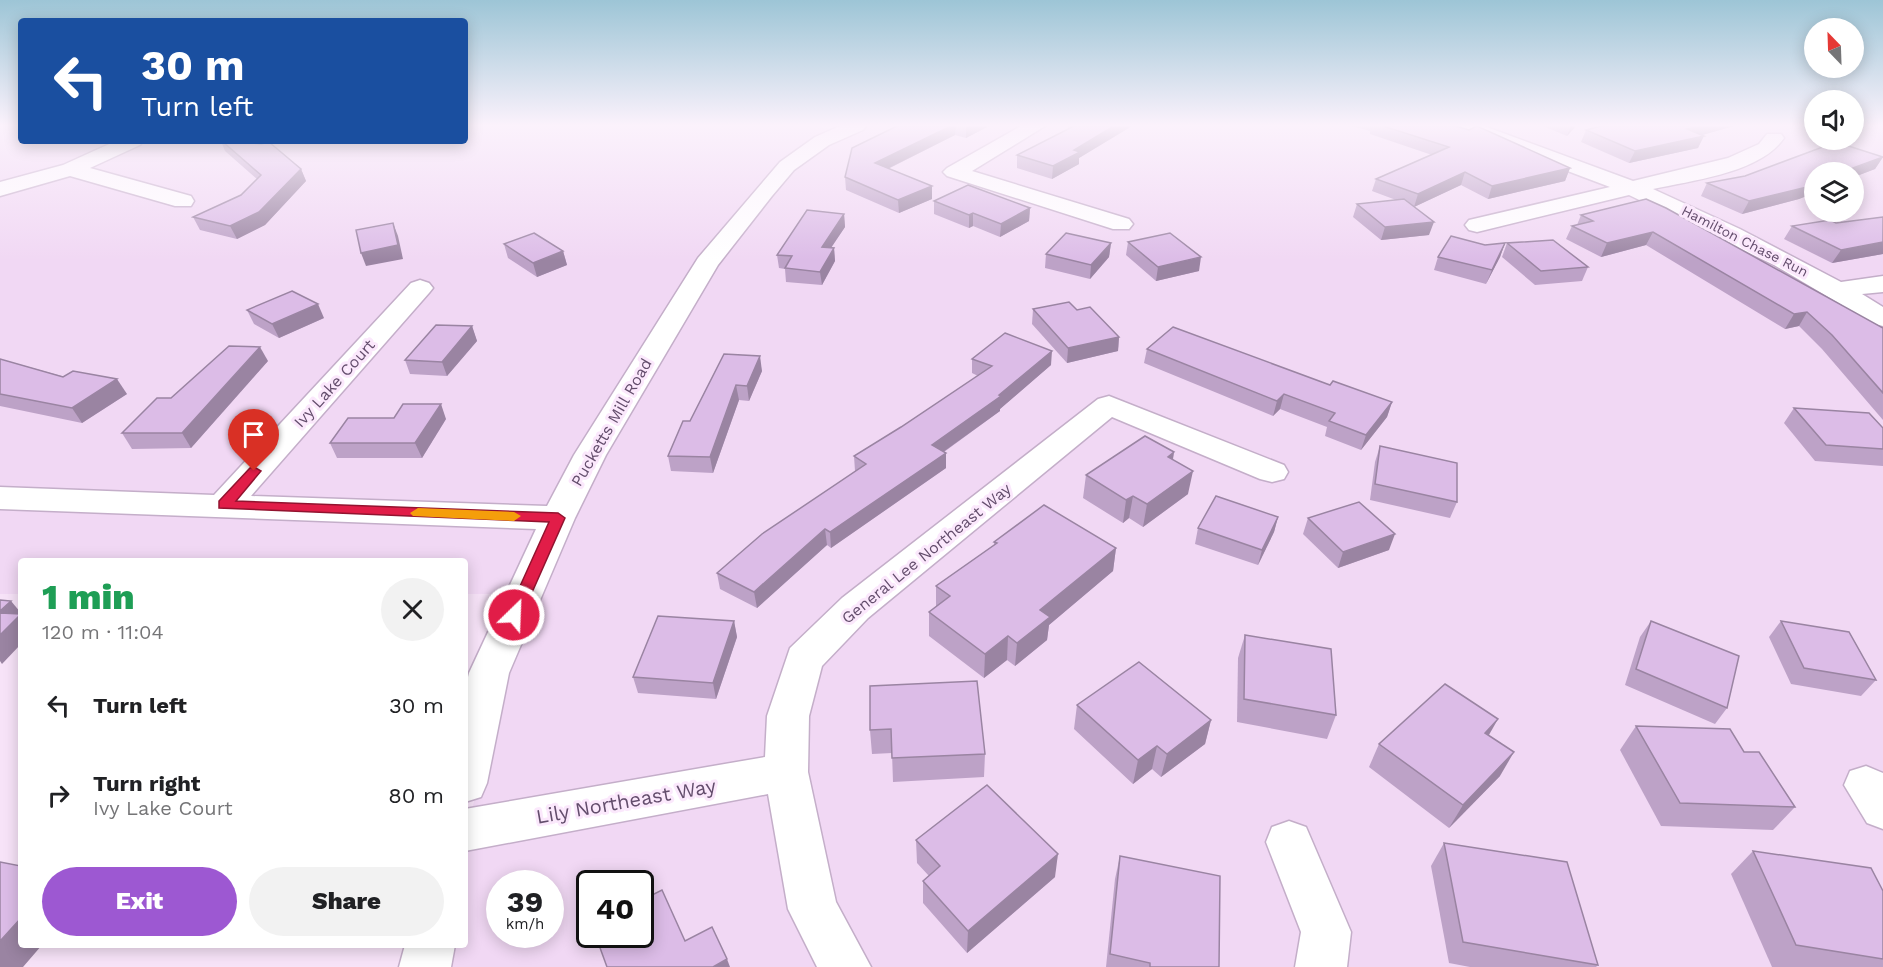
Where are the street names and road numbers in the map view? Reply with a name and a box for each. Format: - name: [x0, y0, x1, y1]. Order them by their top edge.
- street label: Hamilton Chase Run: [1679, 202, 1811, 280]
- street label: Ivy Lake Court: [290, 335, 379, 431]
- street label: Pucketts Mill Road: [567, 355, 656, 489]
- street label: General Lee Northeast Way: [838, 479, 1015, 628]
- street label: Lily Northeast Way: [534, 773, 718, 829]

